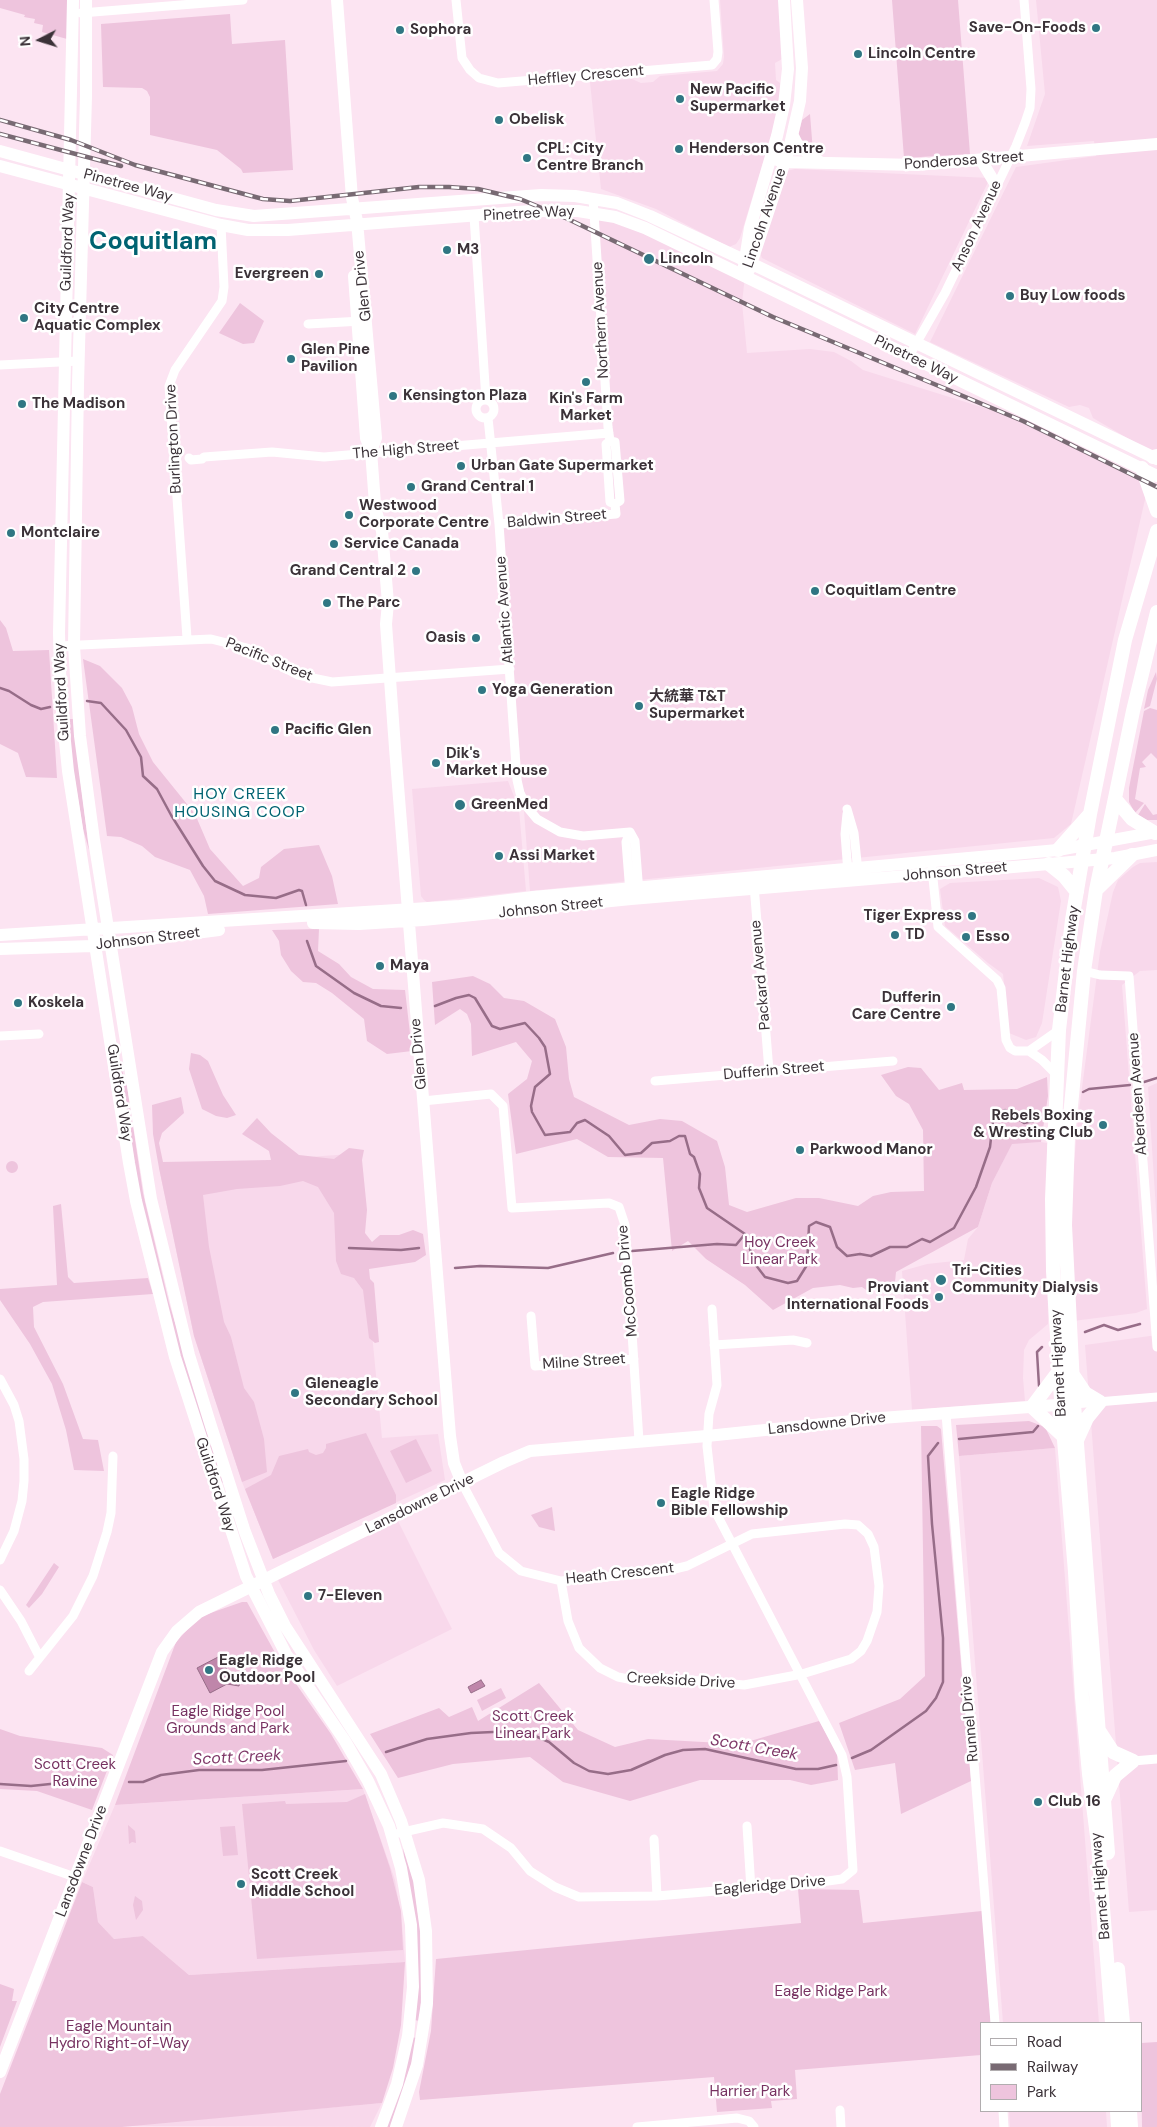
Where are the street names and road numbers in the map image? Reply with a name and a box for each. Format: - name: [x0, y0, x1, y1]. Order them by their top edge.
- street label: Heffley Crescent: [527, 62, 645, 90]
- street label: Ponderosa Street: [903, 148, 1025, 174]
- street label: Pinetree Way: [82, 165, 174, 207]
- street label: Lincoln Avenue: [739, 166, 791, 270]
- street label: Anson Avenue: [948, 178, 1006, 274]
- street label: Guildford Way: [57, 192, 79, 292]
- street label: Pinetree Way: [483, 203, 575, 225]
- street label: Glen Drive: [350, 250, 376, 322]
- street label: Northern Avenue: [589, 261, 613, 379]
- street label: Pinetree Way: [871, 332, 961, 388]
- street label: Burlington Drive: [162, 384, 186, 494]
- street label: The High Street: [352, 436, 460, 464]
- street label: Baldwin Street: [506, 506, 608, 532]
- street label: Atlantic Avenue: [492, 555, 518, 665]
- street label: Pacific Street: [223, 634, 315, 686]
- street label: Guildford Way: [50, 642, 74, 742]
- street label: Johnson Street: [902, 858, 1008, 886]
- street label: Johnson Street: [498, 894, 604, 922]
- street label: Barnet Highway: [1053, 904, 1083, 1014]
- street label: Packard Avenue: [747, 919, 775, 1031]
- street label: Johnson Street: [95, 924, 201, 954]
- street label: Glen Drive: [407, 1018, 431, 1090]
- street label: Aberdeen Avenue: [1125, 1032, 1151, 1156]
- street label: Guildford Way: [102, 1043, 136, 1143]
- street label: Dufferin Street: [723, 1058, 825, 1084]
- street label: McCoomb Drive: [614, 1224, 642, 1338]
- street label: Barnet Highway: [1047, 1309, 1071, 1417]
- street label: Milne Street: [542, 1350, 626, 1374]
- street label: Lansdowne Drive: [767, 1409, 887, 1439]
- street label: Guildford Way: [191, 1435, 239, 1535]
- street label: Lansdowne Drive: [363, 1470, 477, 1538]
- street label: Heath Crescent: [565, 1559, 675, 1589]
- street label: Creekside Drive: [626, 1669, 736, 1693]
- street label: Runnel Drive: [957, 1675, 983, 1763]
- street label: Lansdowne Drive: [52, 1803, 112, 1919]
- street label: Barnet Highway: [1087, 1832, 1115, 1940]
- street label: Eagleridge Drive: [714, 1872, 826, 1900]

